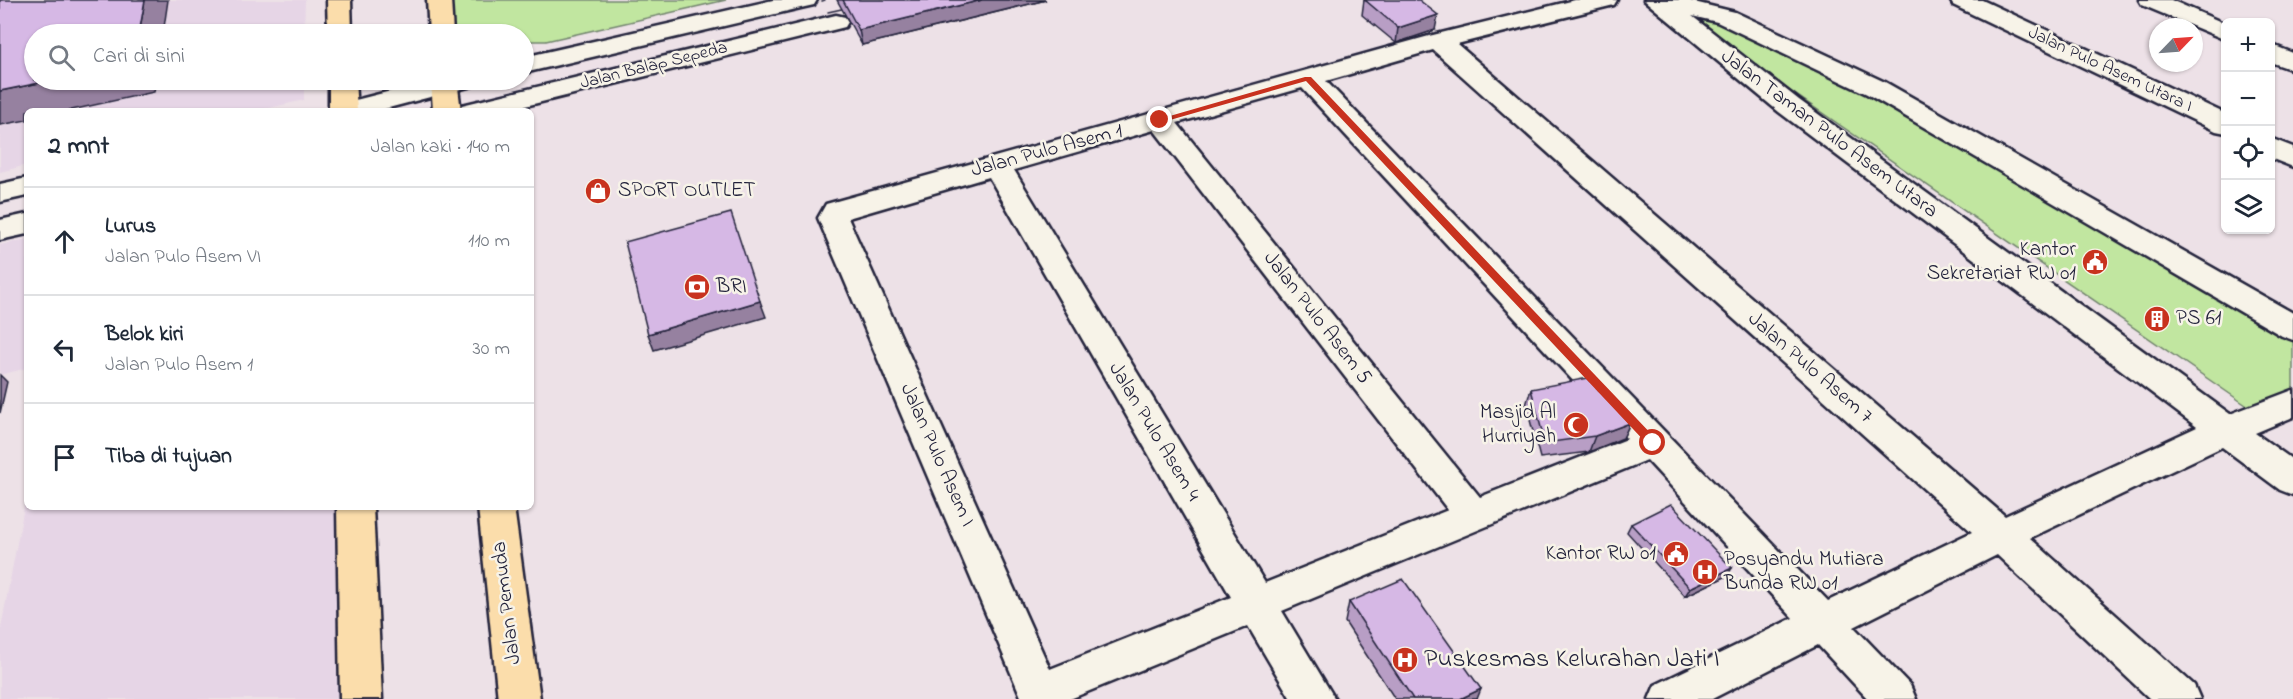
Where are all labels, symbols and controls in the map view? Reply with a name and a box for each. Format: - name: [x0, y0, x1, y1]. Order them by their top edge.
- north arrow: [2149, 18, 2203, 72]
- map controls: [2221, 18, 2275, 234]
- button: +: [2221, 18, 2275, 72]
- street label: Jalan Pulo Asem Utara I: [2023, 20, 2197, 120]
- search box: [24, 24, 534, 90]
- street label: Jalan Balap Sepeda: [578, 35, 730, 97]
- icon: search: [45, 41, 78, 74]
- text: Cari di sini: [93, 41, 185, 73]
- street label: Jalan Taman Pulo Asem Utara: [1714, 42, 1944, 226]
- button: −: [2221, 72, 2275, 126]
- route end: [1146, 106, 1172, 132]
- street label: Jalan Pulo Asem 1: [968, 116, 1126, 186]
- button: locate: [2221, 126, 2275, 180]
- text: 2 mnt: [48, 128, 109, 166]
- text: Jalan kaki · 140 m: [370, 133, 510, 162]
- shop icon: SPORT OUTLET: [583, 176, 613, 206]
- place label: SPORT OUTLET: [618, 176, 755, 206]
- button: layers: [2221, 180, 2275, 234]
- text: Lurus: [105, 211, 156, 243]
- icon: ahead: [48, 225, 81, 258]
- text: 110 m: [468, 227, 510, 256]
- place label: Kantor Sekretariat RW 01: [1927, 235, 2076, 289]
- text: Jalan Pulo Asem VI: [105, 243, 261, 272]
- street label: Jalan Pulo Asem 5: [1256, 245, 1378, 391]
- public building icon: Kantor Sekretariat RW 01: [2080, 247, 2110, 277]
- bank icon: BRI: [682, 272, 712, 302]
- place label: BRI: [715, 272, 747, 302]
- building icon: PS 61: [2142, 304, 2172, 334]
- place label: PS 61: [2176, 304, 2222, 334]
- street label: Jalan Pulo Asem 7: [1741, 305, 1880, 431]
- text: Belok kiri: [105, 319, 184, 351]
- icon: left: [48, 333, 81, 366]
- text: 30 m: [473, 335, 510, 364]
- text: Jalan Pulo Asem 1: [105, 351, 253, 380]
- street label: Jalan Pulo Asem 4: [1100, 357, 1208, 508]
- street label: Jalan Pulo Asem I: [892, 378, 982, 532]
- place label: Masjid Al Hurriyah: [1480, 398, 1556, 454]
- mosque icon: Masjid Al Hurriyah: [1561, 410, 1591, 440]
- route start: [1639, 429, 1665, 455]
- icon: arrive: [48, 441, 81, 474]
- text: Tiba di tujuan: [105, 441, 232, 473]
- place label: Kantor RW 01: [1545, 539, 1656, 569]
- public building icon: Kantor RW 01: [1661, 539, 1691, 569]
- street label: Jalan Pemuda: [485, 540, 529, 666]
- place label: Posyandu Mutiara Bunda RW 01: [1723, 545, 1884, 599]
- hospital icon: Posyandu Mutiara Bunda RW 01: [1690, 557, 1720, 587]
- place label: Puskesmas Kelurahan Jati I: [1424, 641, 1720, 679]
- hospital icon: Puskesmas Kelurahan Jati I: [1390, 645, 1420, 675]

